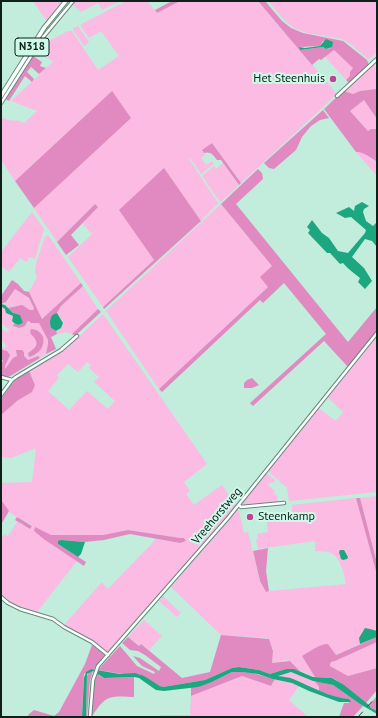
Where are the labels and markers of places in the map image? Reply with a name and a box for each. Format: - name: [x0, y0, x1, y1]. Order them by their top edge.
- place label: Het Steenhuis: [253, 72, 325, 86]
- marker: Het Steenhuis: [328, 74, 338, 84]
- place label: Steenkamp: [258, 510, 315, 524]
- marker: Steenkamp: [245, 512, 255, 522]

